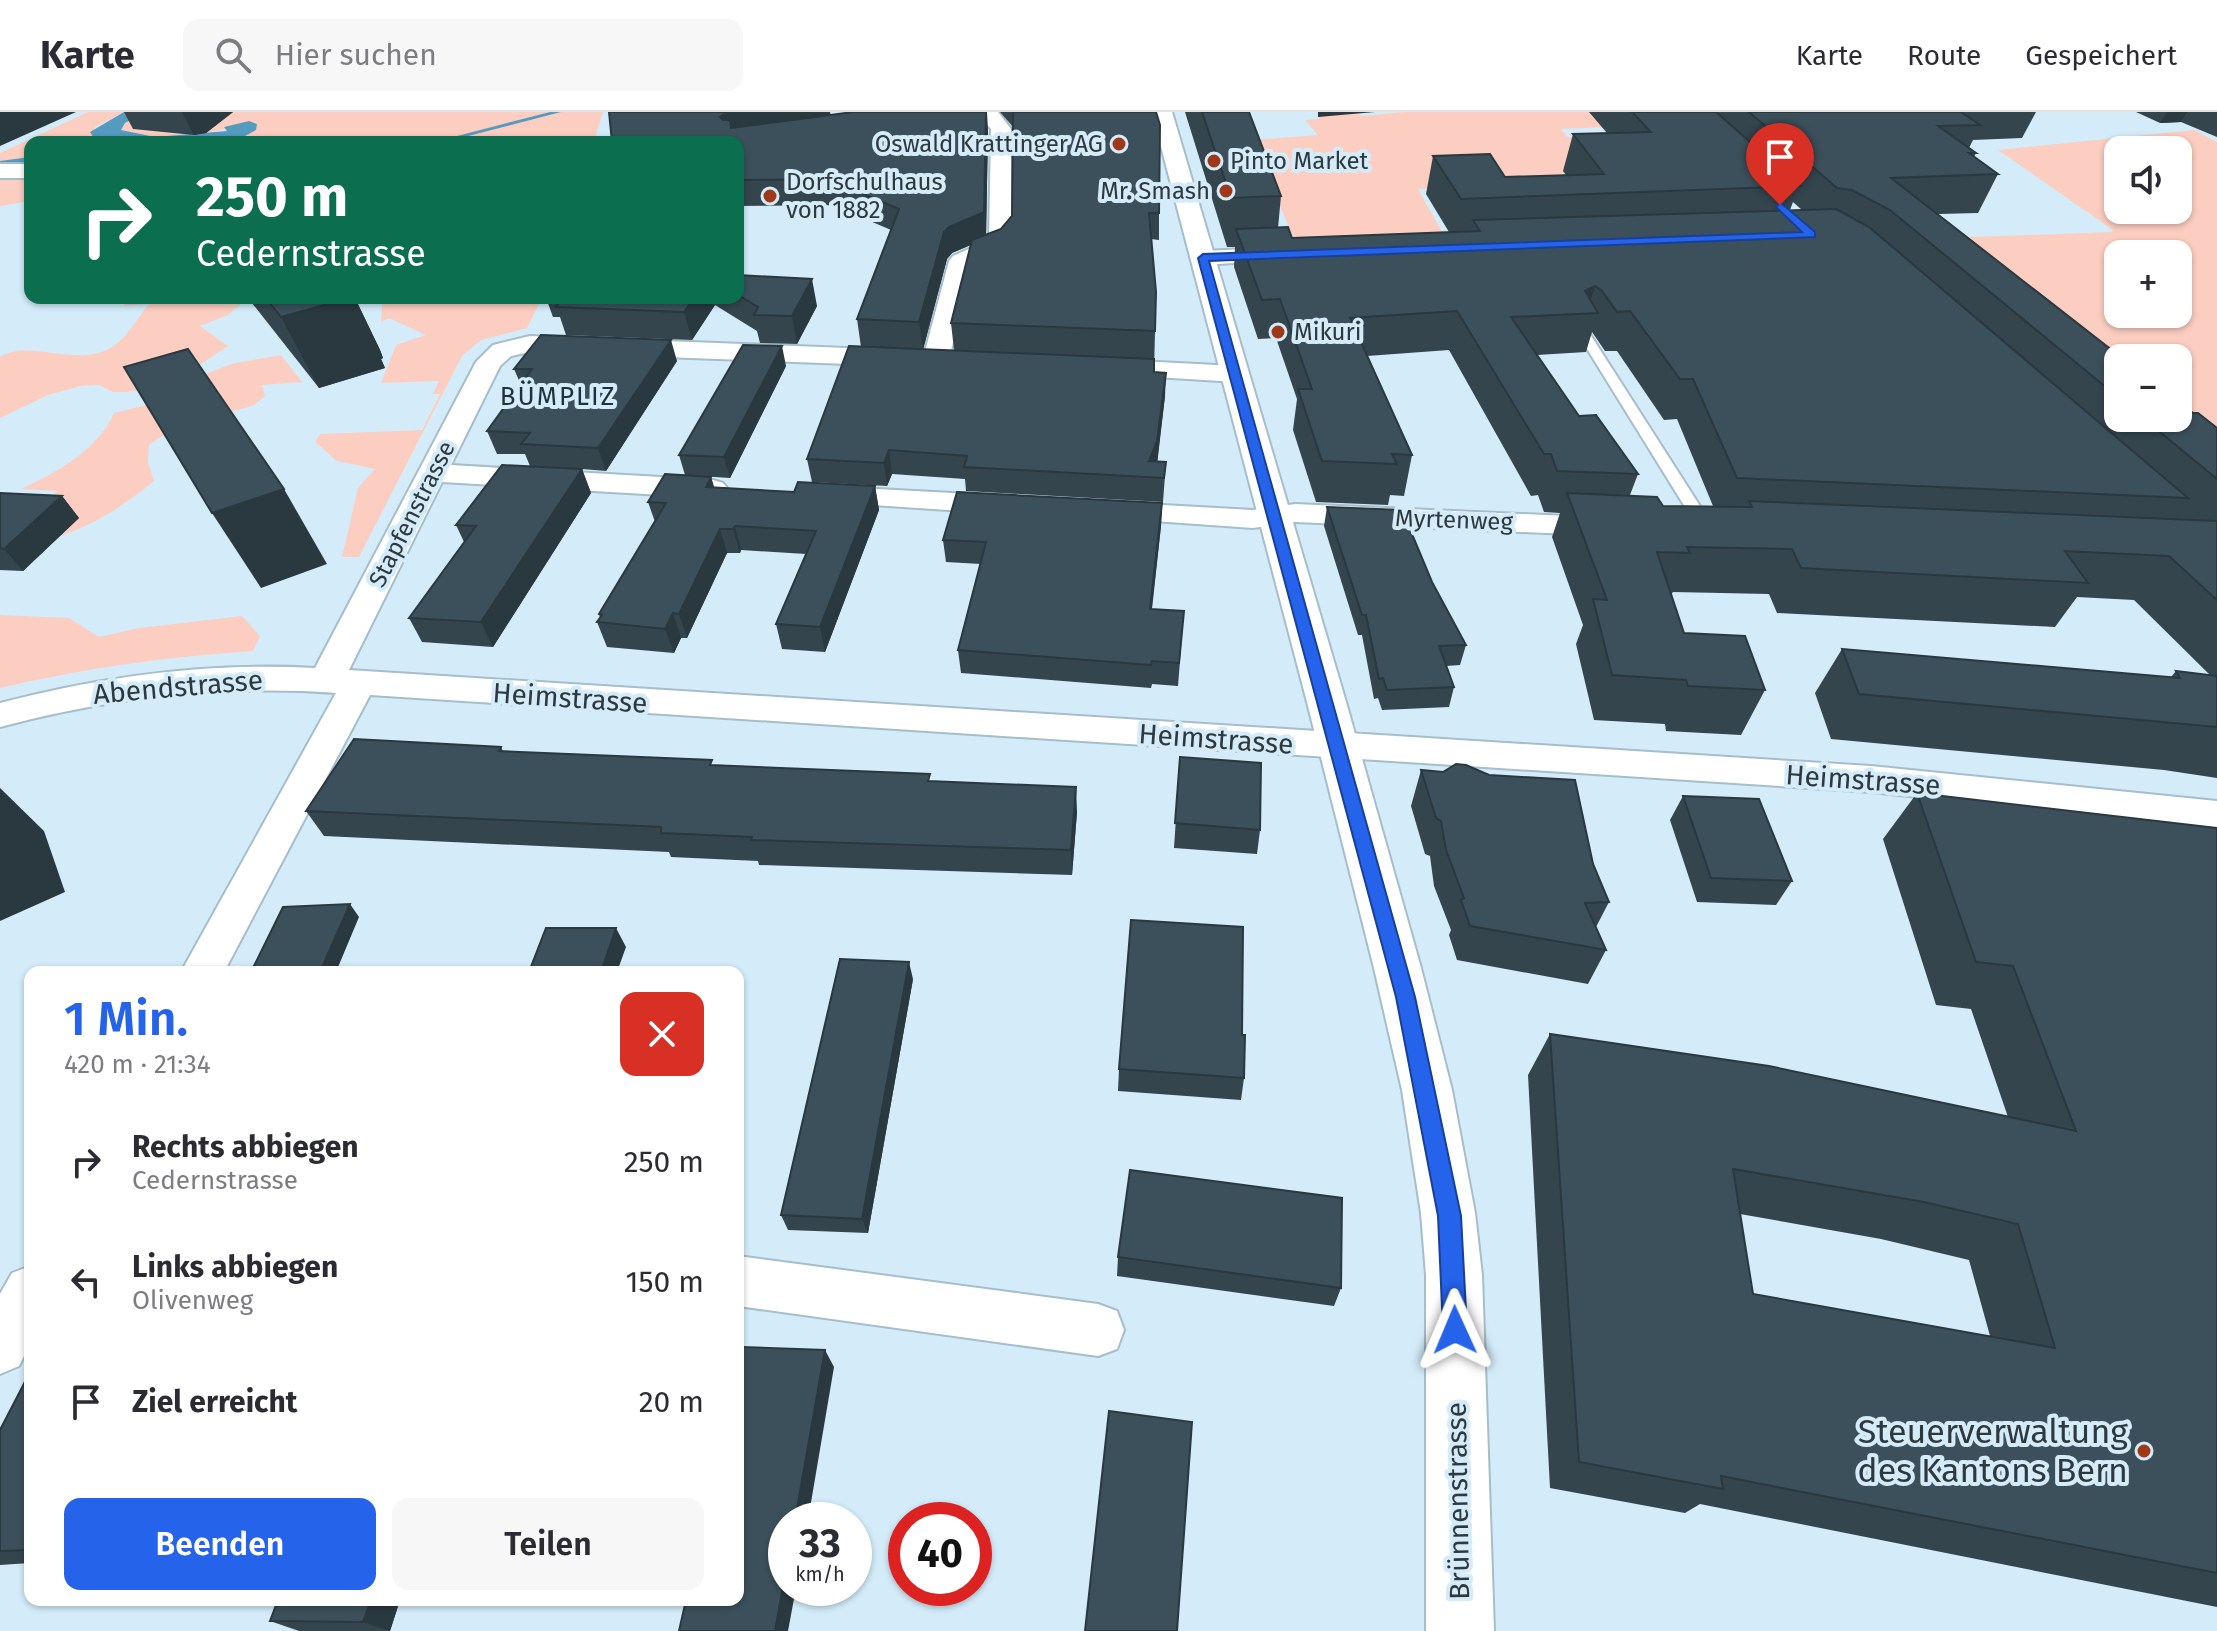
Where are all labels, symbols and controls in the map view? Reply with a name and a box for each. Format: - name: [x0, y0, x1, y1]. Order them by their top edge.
- search box: [183, 19, 743, 91]
- text: Karte: [40, 32, 135, 78]
- icon: search: [211, 33, 255, 77]
- text: Hier suchen: [275, 37, 437, 73]
- text: Karte: [1796, 39, 1863, 72]
- text: Route: [1907, 39, 1981, 72]
- text: Gespeichert: [2025, 39, 2177, 72]
- pin: [1746, 123, 1814, 205]
- place label: Oswald Krattinger AG: [875, 130, 1103, 158]
- marker: Oswald Krattinger AG: [1110, 135, 1128, 153]
- icon: arrive: [1758, 135, 1802, 179]
- map controls: [2104, 136, 2192, 432]
- button: sound: [2104, 136, 2192, 224]
- place label: Pinto Market: [1230, 147, 1369, 175]
- marker: Pinto Market: [1205, 152, 1223, 170]
- text: 250 m: [196, 164, 348, 231]
- icon: right: [64, 168, 168, 272]
- place label: Dorfschulhaus von 1882: [786, 168, 943, 224]
- place label: Mr. Smash: [1100, 177, 1210, 205]
- marker: Mr. Smash: [1217, 182, 1235, 200]
- marker: Dorfschulhaus von 1882: [761, 187, 779, 205]
- text: Cedernstrasse: [196, 232, 426, 276]
- button: +: [2104, 240, 2192, 328]
- place label: Mikuri: [1294, 318, 1362, 346]
- marker: Mikuri: [1269, 323, 1287, 341]
- button: −: [2104, 344, 2192, 432]
- district label: BÜMPLIZ: [500, 381, 616, 412]
- street label: Stapfenstrasse: [363, 436, 461, 592]
- street label: Myrtenweg: [1395, 504, 1514, 536]
- street label: Abendstrasse: [92, 663, 264, 711]
- street label: Heimstrasse: [491, 676, 649, 720]
- street label: Heimstrasse: [1137, 717, 1295, 761]
- street label: Heimstrasse: [1784, 758, 1942, 802]
- text: 1 Min.: [64, 990, 188, 1048]
- button: close: [620, 992, 704, 1076]
- text: 420 m · 21:34: [64, 1049, 211, 1080]
- text: Rechts abbiegen: [132, 1129, 359, 1165]
- icon: right: [64, 1140, 108, 1184]
- text: 250 m: [624, 1144, 704, 1180]
- text: Cedernstrasse: [132, 1165, 298, 1196]
- text: Links abbiegen: [132, 1249, 338, 1285]
- icon: left: [64, 1260, 108, 1304]
- text: 150 m: [626, 1264, 704, 1300]
- text: Olivenweg: [132, 1285, 253, 1316]
- position arrow: [1413, 1288, 1497, 1372]
- icon: arrive: [64, 1380, 108, 1424]
- text: Ziel erreicht: [132, 1384, 297, 1420]
- text: 20 m: [639, 1384, 704, 1420]
- street label: Brünnenstrasse: [1440, 1402, 1476, 1600]
- place label: Steuerverwaltung des Kantons Bern: [1857, 1411, 2128, 1491]
- marker: Steuerverwaltung des Kantons Bern: [2135, 1442, 2153, 1460]
- button: Beenden: [64, 1498, 376, 1590]
- button: Teilen: [392, 1498, 704, 1590]
- speed limit sign: 40: [888, 1502, 992, 1606]
- text: 33: [799, 1520, 841, 1568]
- text: km/h: [795, 1562, 845, 1586]

